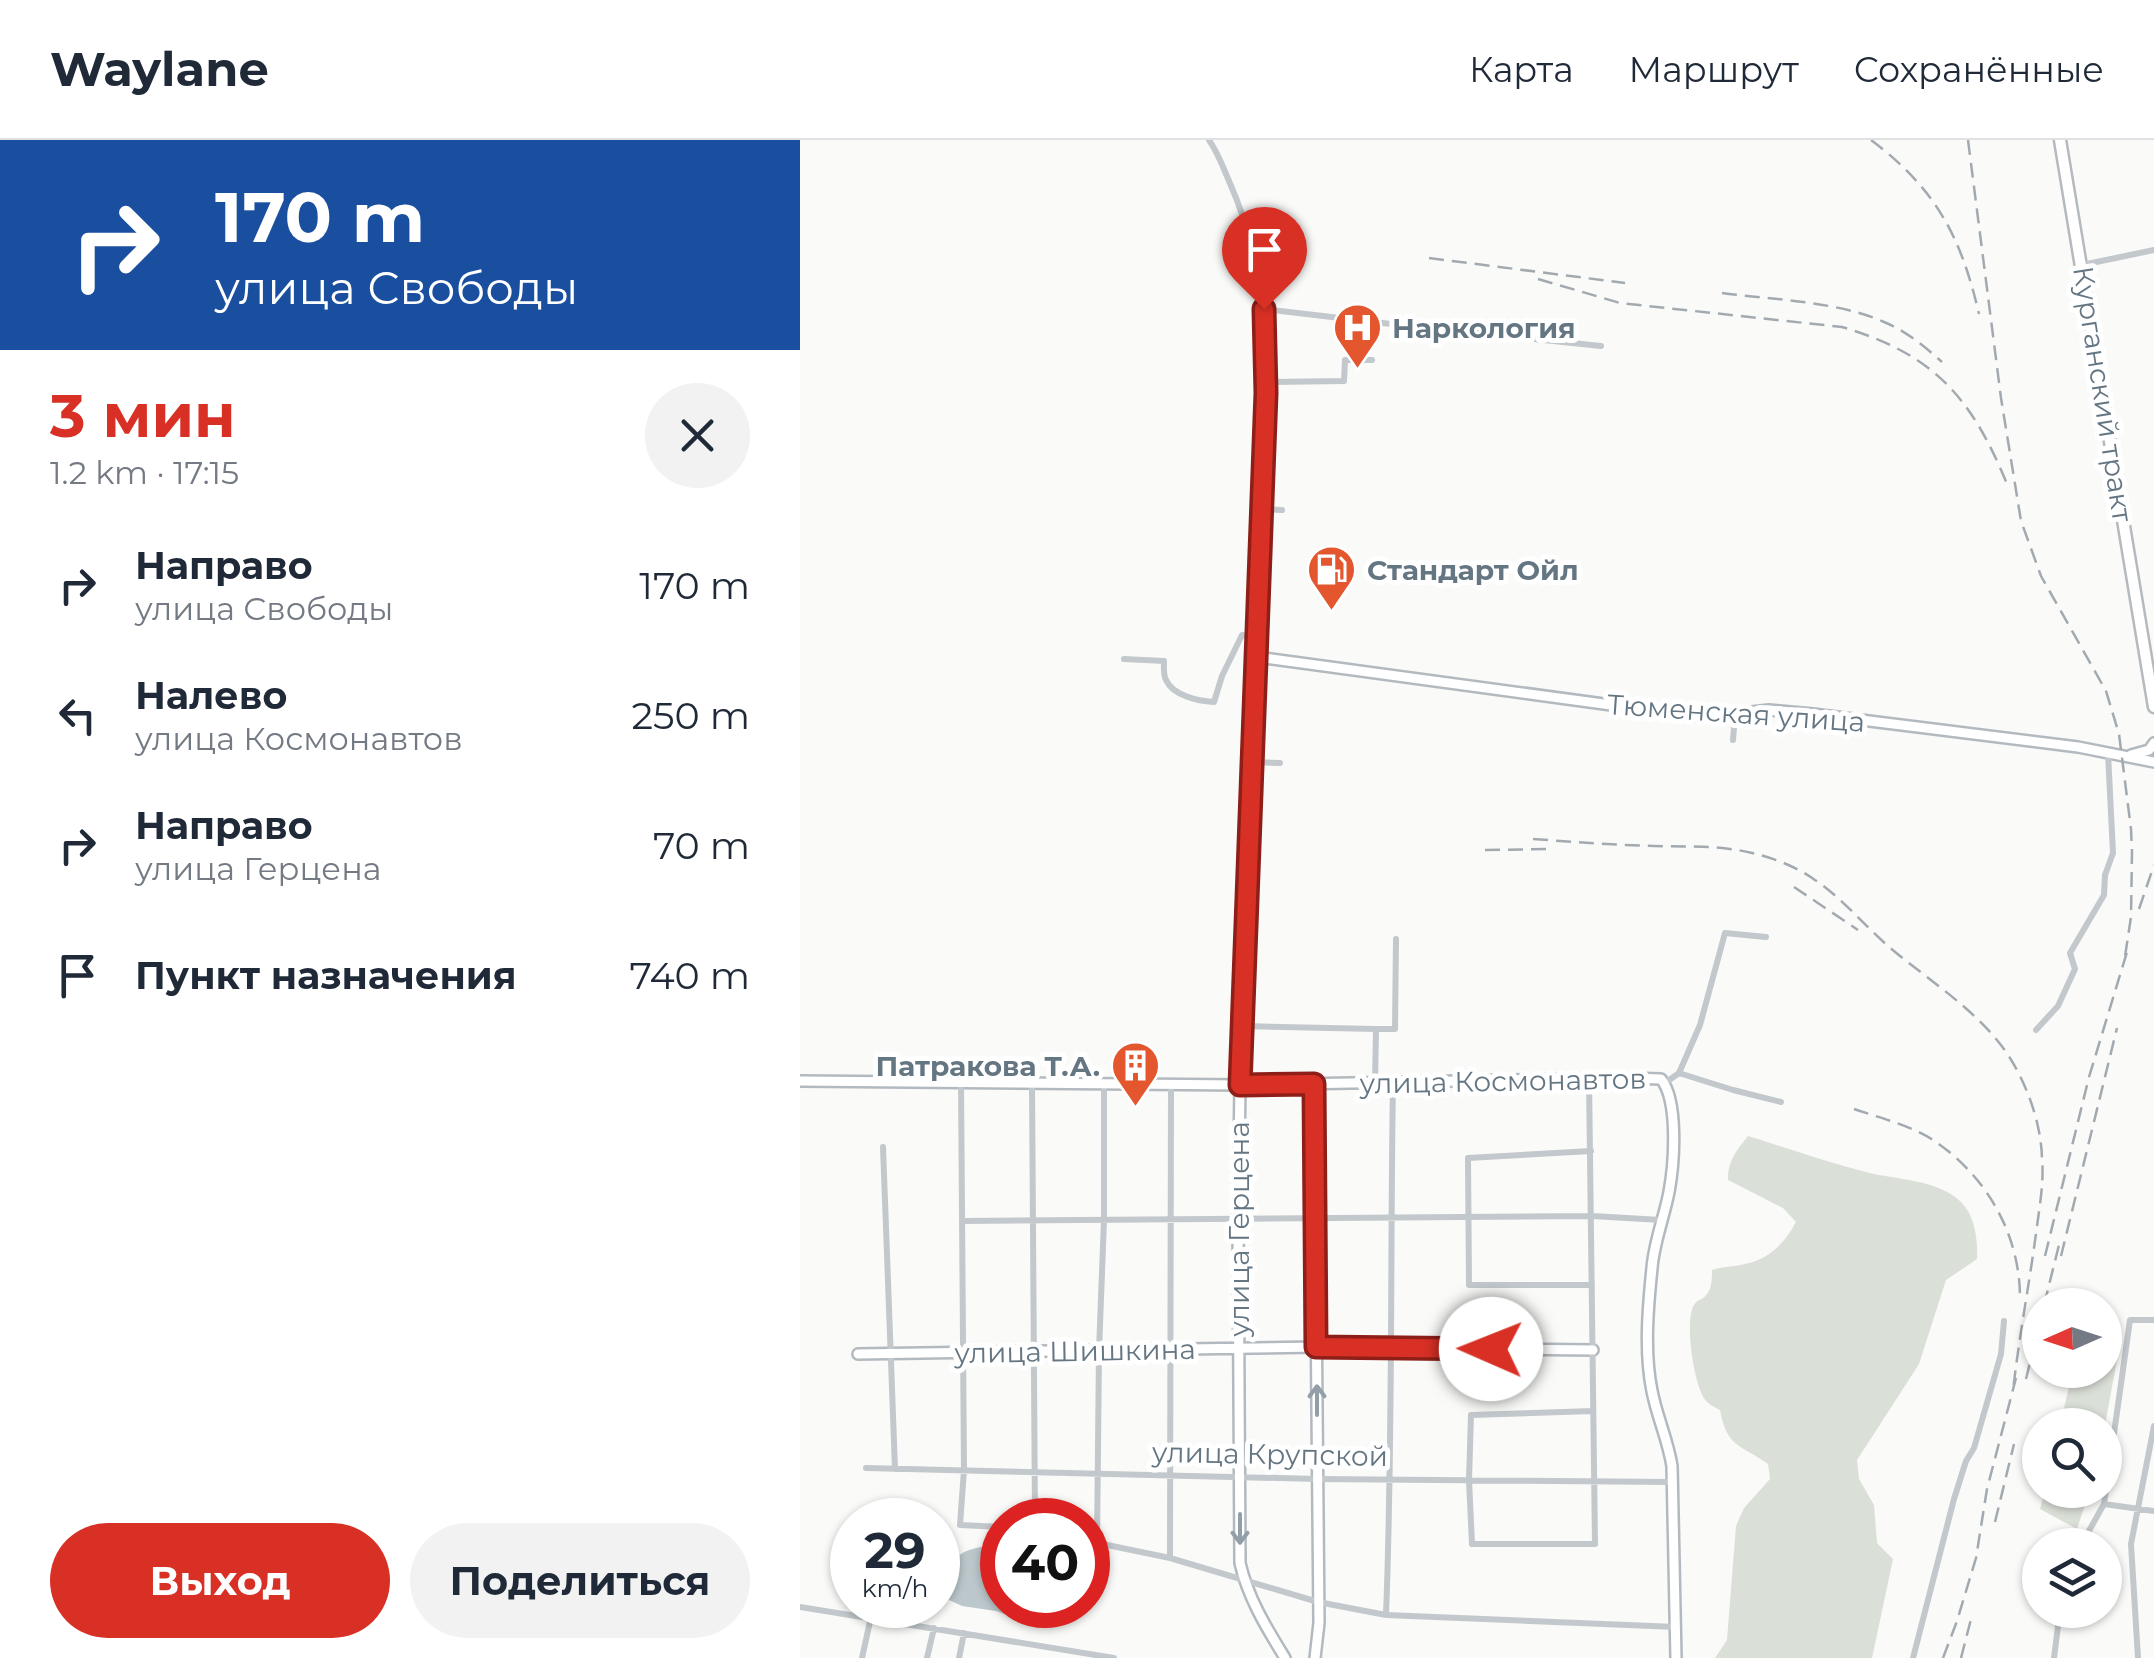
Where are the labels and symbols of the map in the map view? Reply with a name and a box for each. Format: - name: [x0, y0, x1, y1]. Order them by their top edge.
- pin: [1222, 207, 1307, 310]
- street label: Курганский тракт: [2066, 264, 2140, 525]
- hospital icon: Наркология: [1331, 302, 1383, 370]
- place label: Наркология: [1392, 311, 1576, 345]
- fuel station icon: Стандарт Ойл: [1306, 544, 1358, 612]
- place label: Стандарт Ойл: [1367, 553, 1579, 587]
- street label: Тюменская улица: [1606, 687, 1866, 739]
- building icon: Патракова Т.А.: [1109, 1040, 1161, 1108]
- place label: Патракова Т.А.: [875, 1049, 1100, 1083]
- street label: улица Космонавтов: [1358, 1062, 1647, 1101]
- street label: улица Герцена: [1222, 1121, 1256, 1338]
- north arrow: [2022, 1288, 2122, 1388]
- position arrow: [1439, 1297, 1543, 1401]
- street label: улица Шишкина: [953, 1332, 1196, 1370]
- one-way arrow: [1308, 1384, 1326, 1416]
- street label: улица Крупской: [1151, 1435, 1388, 1473]
- speed limit sign: 40: [980, 1498, 1110, 1628]
- one-way arrow: [1230, 1512, 1250, 1544]

